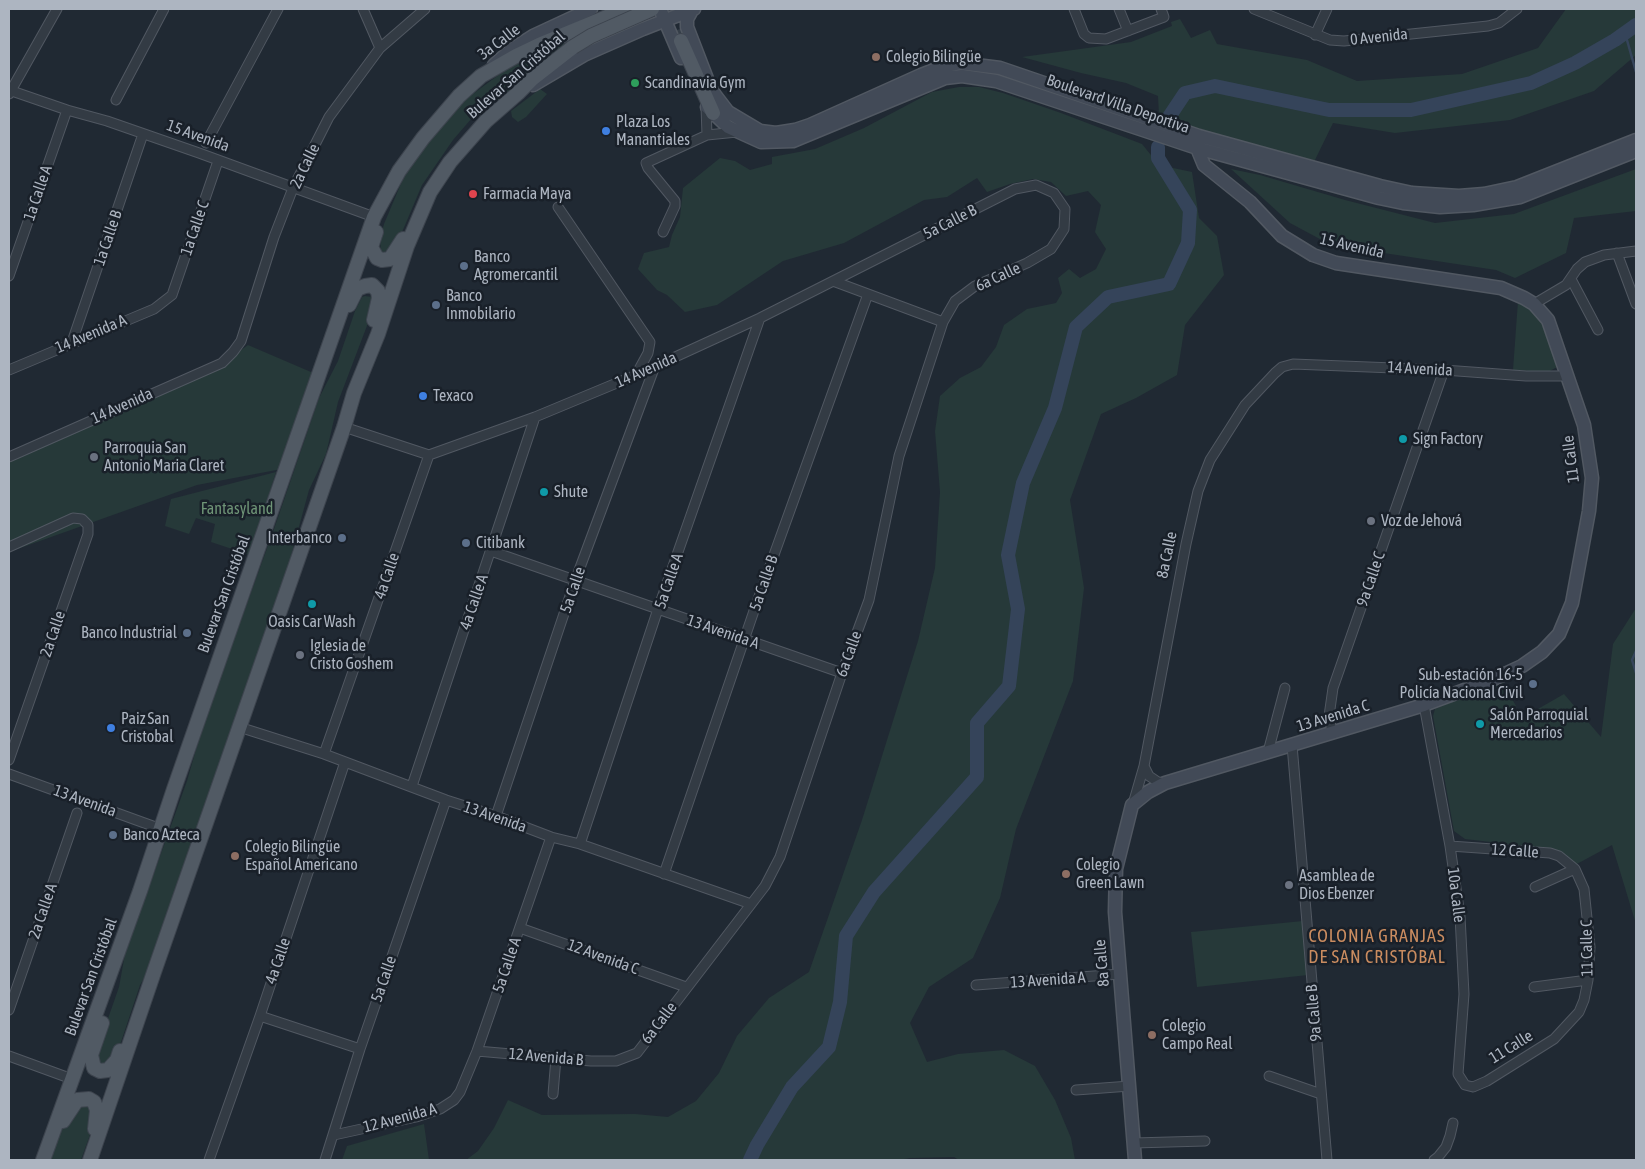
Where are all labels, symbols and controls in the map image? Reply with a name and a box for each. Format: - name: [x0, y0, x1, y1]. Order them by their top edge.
- street label: 3a Calle: [474, 20, 524, 64]
- street label: 0 Avenida: [1349, 24, 1409, 50]
- street label: Bulevar San Cristóbal: [463, 27, 569, 123]
- place label: Colegio Bilingüe: [886, 47, 981, 67]
- marker: Colegio Bilingüe: [870, 51, 882, 63]
- street label: Boulevard Villa Deportiva: [1044, 70, 1192, 138]
- place label: Scandinavia Gym: [645, 73, 746, 93]
- marker: Scandinavia Gym: [629, 77, 641, 89]
- place label: Plaza Los Manantiales: [616, 112, 690, 150]
- street label: 15 Avenida: [164, 116, 232, 156]
- marker: Plaza Los Manantiales: [600, 125, 612, 137]
- street label: 2a Calle: [286, 141, 324, 191]
- street label: 1a Calle A: [20, 163, 56, 223]
- place label: Farmacia Maya: [483, 184, 572, 204]
- marker: Farmacia Maya: [467, 188, 479, 200]
- street label: 1a Calle C: [177, 198, 213, 258]
- street label: 5a Calle B: [920, 200, 980, 244]
- street label: 1a Calle B: [90, 208, 126, 268]
- street label: 15 Avenida: [1318, 229, 1386, 263]
- place label: Banco Agromercantil: [474, 247, 558, 285]
- street label: 6a Calle: [972, 258, 1024, 296]
- marker: Banco Agromercantil: [458, 260, 470, 272]
- place label: Banco Inmobilario: [446, 286, 516, 324]
- marker: Banco Inmobilario: [430, 299, 442, 311]
- street label: 14 Avenida A: [53, 310, 129, 358]
- street label: 14 Avenida: [612, 348, 680, 392]
- street label: 14 Avenida: [1387, 358, 1453, 380]
- street label: 14 Avenida: [88, 384, 156, 428]
- place label: Texaco: [433, 386, 474, 406]
- marker: Texaco: [417, 390, 429, 402]
- place label: Sign Factory: [1413, 429, 1483, 449]
- marker: Sign Factory: [1397, 433, 1409, 445]
- street label: 11 Calle: [1559, 434, 1583, 484]
- place label: Parroquia San Antonio Maria Claret: [104, 438, 224, 476]
- marker: Parroquia San Antonio Maria Claret: [88, 451, 100, 463]
- place label: Shute: [554, 482, 588, 502]
- marker: Shute: [538, 486, 550, 498]
- park label: Fantasyland: [201, 499, 273, 519]
- place label: Voz de Jehová: [1381, 511, 1462, 531]
- marker: Voz de Jehová: [1365, 515, 1377, 527]
- place label: Interbanco: [268, 528, 332, 548]
- street label: 8a Calle: [1153, 530, 1181, 580]
- marker: Interbanco: [336, 532, 348, 544]
- street label: Bulevar San Cristóbal: [194, 533, 254, 655]
- place label: Citibank: [476, 533, 525, 553]
- marker: Citibank: [460, 537, 472, 549]
- street label: 9a Calle C: [1353, 549, 1389, 609]
- street label: 4a Calle: [370, 550, 404, 602]
- street label: 5a Calle A: [651, 551, 687, 611]
- street label: 5a Calle B: [746, 553, 782, 613]
- street label: 5a Calle: [556, 564, 590, 616]
- street label: 4a Calle A: [456, 572, 492, 632]
- marker: Oasis Car Wash: [306, 598, 318, 610]
- street label: 2a Calle: [36, 608, 70, 660]
- street label: 13 Avenida A: [684, 611, 762, 653]
- place label: Oasis Car Wash: [268, 612, 356, 632]
- place label: Banco Industrial: [81, 623, 177, 643]
- marker: Banco Industrial: [181, 627, 193, 639]
- street label: 6a Calle: [832, 628, 866, 680]
- place label: Iglesia de Cristo Goshem: [310, 636, 394, 674]
- marker: Iglesia de Cristo Goshem: [294, 649, 306, 661]
- place label: Sub-estación 16-5 Policía Nacional Civil: [1400, 665, 1523, 703]
- marker: Sub-estación 16-5 Policía Nacional Civil: [1527, 678, 1539, 690]
- street label: 13 Avenida C: [1295, 696, 1371, 736]
- place label: Salón Parroquial Mercedarios: [1490, 705, 1588, 743]
- place label: Paiz San Cristobal: [121, 709, 173, 747]
- marker: Salón Parroquial Mercedarios: [1474, 718, 1486, 730]
- marker: Paiz San Cristobal: [105, 722, 117, 734]
- street label: 13 Avenida: [51, 781, 119, 821]
- street label: 13 Avenida: [461, 797, 529, 837]
- place label: Banco Azteca: [123, 825, 200, 845]
- marker: Banco Azteca: [107, 829, 119, 841]
- place label: Colegio Bilingüe Español Americano: [245, 837, 358, 875]
- street label: 12 Calle: [1491, 840, 1539, 862]
- marker: Colegio Bilingüe Español Americano: [229, 850, 241, 862]
- place label: Colegio Green Lawn: [1076, 855, 1145, 893]
- place label: Asamblea de Dios Ebenzer: [1299, 866, 1375, 904]
- street label: 10a Calle: [1443, 867, 1469, 923]
- marker: Colegio Green Lawn: [1060, 868, 1072, 880]
- marker: Asamblea de Dios Ebenzer: [1283, 879, 1295, 891]
- street label: 2a Calle A: [25, 881, 61, 941]
- street label: Bulevar San Cristóbal: [61, 916, 121, 1038]
- street label: 11 Calle C: [1577, 919, 1597, 977]
- district label: COLONIA GRANJAS DE SAN CRISTÓBAL: [1306, 925, 1448, 968]
- street label: 4a Calle: [261, 935, 295, 987]
- street label: 5a Calle A: [489, 935, 525, 995]
- street label: 12 Avenida C: [565, 935, 641, 979]
- street label: 8a Calle: [1090, 939, 1114, 987]
- street label: 5a Calle: [367, 953, 401, 1005]
- street label: 13 Avenida A: [1010, 968, 1086, 992]
- street label: 9a Calle B: [1302, 984, 1326, 1042]
- street label: 6a Calle: [637, 998, 681, 1048]
- place label: Colegio Campo Real: [1162, 1016, 1232, 1054]
- street label: 11 Calle: [1486, 1026, 1536, 1068]
- marker: Colegio Campo Real: [1146, 1029, 1158, 1041]
- street label: 12 Avenida B: [508, 1044, 584, 1070]
- street label: 12 Avenida A: [361, 1099, 439, 1137]

